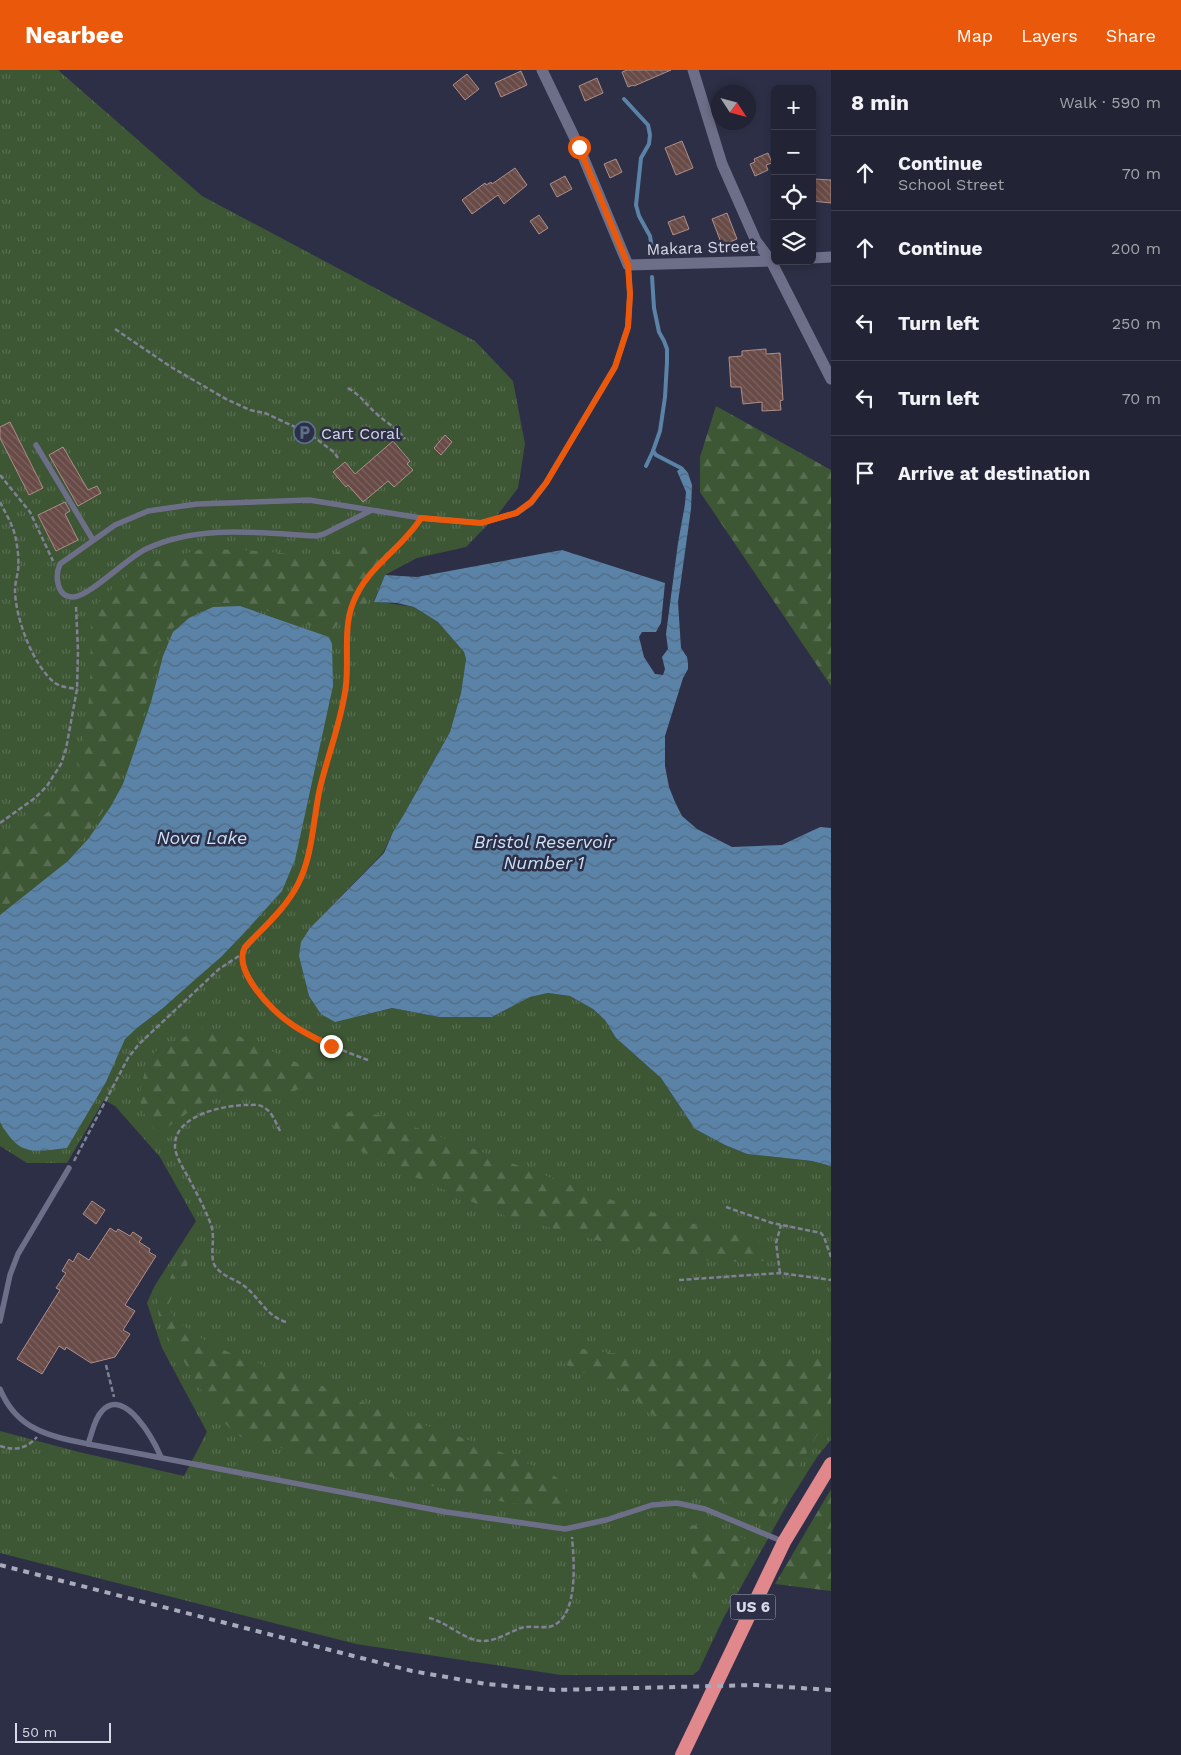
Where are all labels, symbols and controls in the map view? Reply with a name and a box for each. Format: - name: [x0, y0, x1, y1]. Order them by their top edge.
- text: Nearbee: [25, 21, 124, 49]
- text: Map: [956, 25, 993, 46]
- text: Layers: [1021, 25, 1078, 46]
- text: Share: [1106, 25, 1156, 46]
- north arrow: [711, 85, 756, 130]
- map controls: [771, 85, 816, 265]
- button: +: [771, 85, 816, 130]
- text: 8 min: [851, 90, 909, 115]
- text: Walk · 590 m: [1059, 93, 1161, 112]
- button: −: [771, 130, 816, 175]
- route start: [568, 136, 591, 159]
- text: Continue: [898, 152, 982, 175]
- icon: ahead: [851, 159, 879, 187]
- text: 70 m: [1122, 164, 1161, 183]
- button: locate: [771, 175, 816, 220]
- text: School Street: [898, 175, 1004, 194]
- button: layers: [771, 220, 816, 265]
- icon: ahead: [851, 234, 879, 262]
- street label: Makara Street: [646, 236, 756, 259]
- text: Continue: [898, 237, 982, 260]
- text: 200 m: [1111, 239, 1161, 258]
- icon: left: [851, 309, 879, 337]
- text: Turn left: [898, 312, 979, 335]
- text: 250 m: [1112, 314, 1161, 333]
- icon: left: [851, 384, 879, 412]
- text: Turn left: [898, 387, 979, 410]
- text: 70 m: [1122, 389, 1161, 408]
- parking icon: Cart Coral: [293, 421, 317, 445]
- place label: Cart Coral: [321, 424, 400, 443]
- icon: arrive: [851, 459, 879, 487]
- text: Arrive at destination: [898, 462, 1090, 485]
- water label: Nova Lake: [157, 827, 247, 848]
- water label: Bristol Reservoir Number 1: [474, 831, 615, 873]
- route end: [320, 1035, 343, 1058]
- road number: US 6: [730, 1594, 776, 1620]
- scale bar: [15, 1720, 111, 1743]
- text: 50 m: [22, 1724, 57, 1740]

